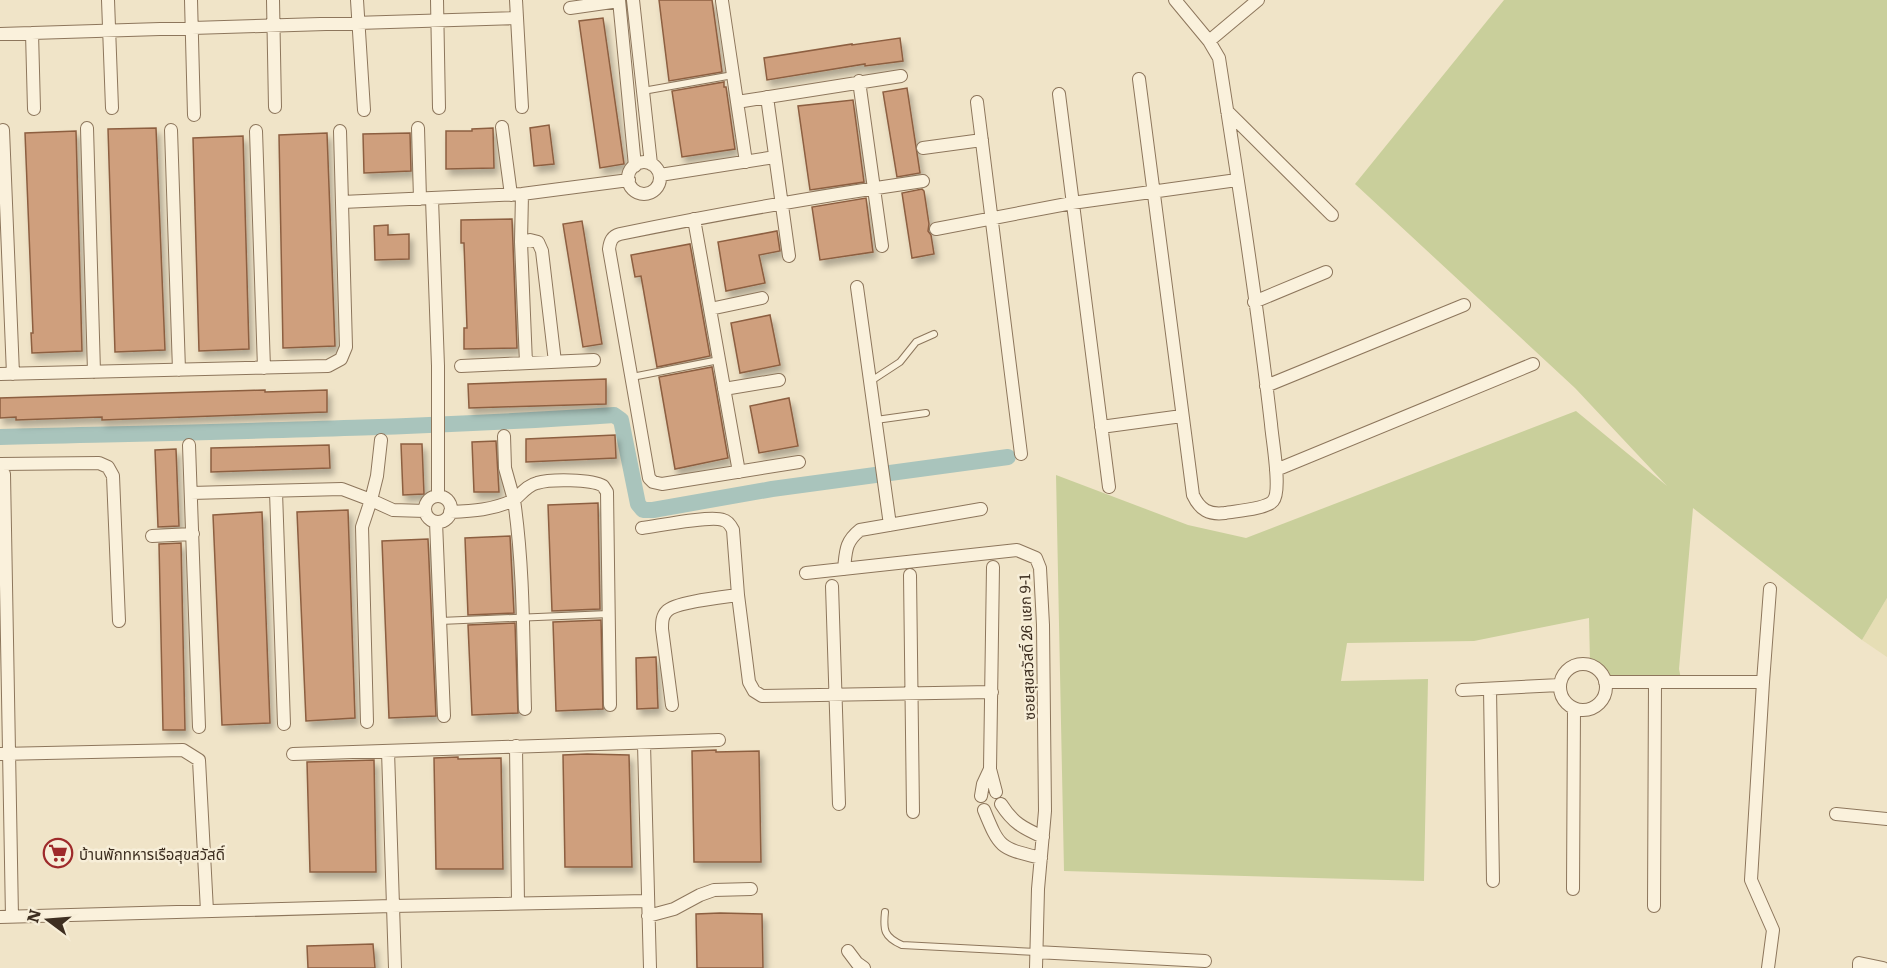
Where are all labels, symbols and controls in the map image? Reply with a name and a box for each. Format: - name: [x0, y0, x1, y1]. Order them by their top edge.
- street label: ซอยสุขสวัสดิ์ 26 แยก 9-1: [1012, 573, 1040, 721]
- supermarket icon: บ้านพักทหารเรือสุขสวัสดิ์: [42, 837, 74, 869]
- place label: บ้านพักทหารเรือสุขสวัสดิ์: [79, 842, 225, 865]
- north arrow: [18, 890, 78, 950]
- text: N: [19, 906, 46, 925]

